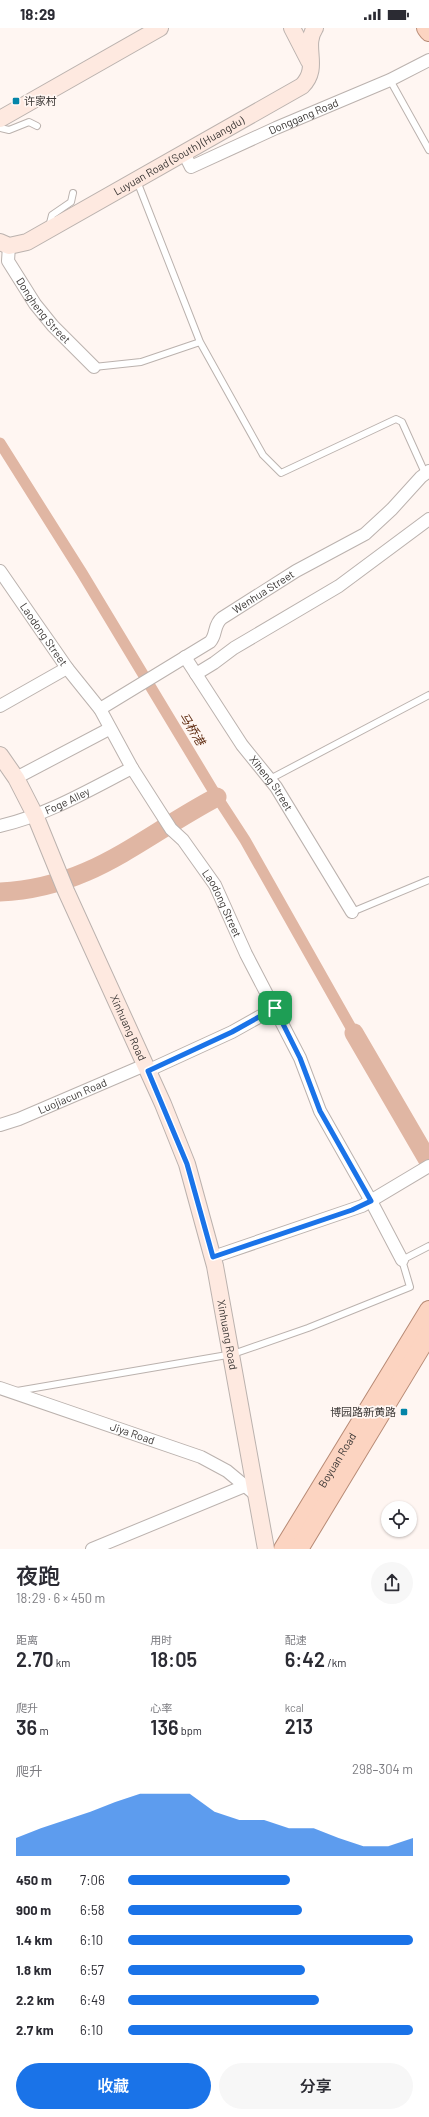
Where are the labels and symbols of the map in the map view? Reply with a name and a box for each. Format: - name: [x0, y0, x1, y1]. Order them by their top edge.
- place label: 许家村: [24, 94, 57, 107]
- marker: 许家村: [11, 96, 21, 106]
- street label: Donggang Road: [266, 96, 340, 137]
- street label: Luyuan Road (South) (Huangdu): [111, 113, 246, 198]
- street label: Dongheng Street: [14, 275, 74, 346]
- street label: Wenhua Street: [230, 567, 296, 616]
- street label: Laodong Street: [18, 600, 71, 668]
- water label: 马桥港: [177, 709, 209, 749]
- street label: Xiheng Street: [247, 753, 296, 813]
- street label: Foge Alley: [43, 784, 92, 817]
- street label: Laodong Street: [200, 867, 245, 939]
- pin: [258, 991, 292, 1025]
- street label: Xinhuang Road: [108, 993, 149, 1063]
- street label: Luojiacun Road: [36, 1075, 108, 1116]
- street label: Xinhuang Road: [215, 1299, 241, 1371]
- place label: 博园路新黄路: [330, 1405, 396, 1418]
- marker: 博园路新黄路: [399, 1407, 409, 1417]
- street label: Jiya Road: [109, 1419, 157, 1447]
- street label: Boyuan Road: [315, 1430, 358, 1490]

